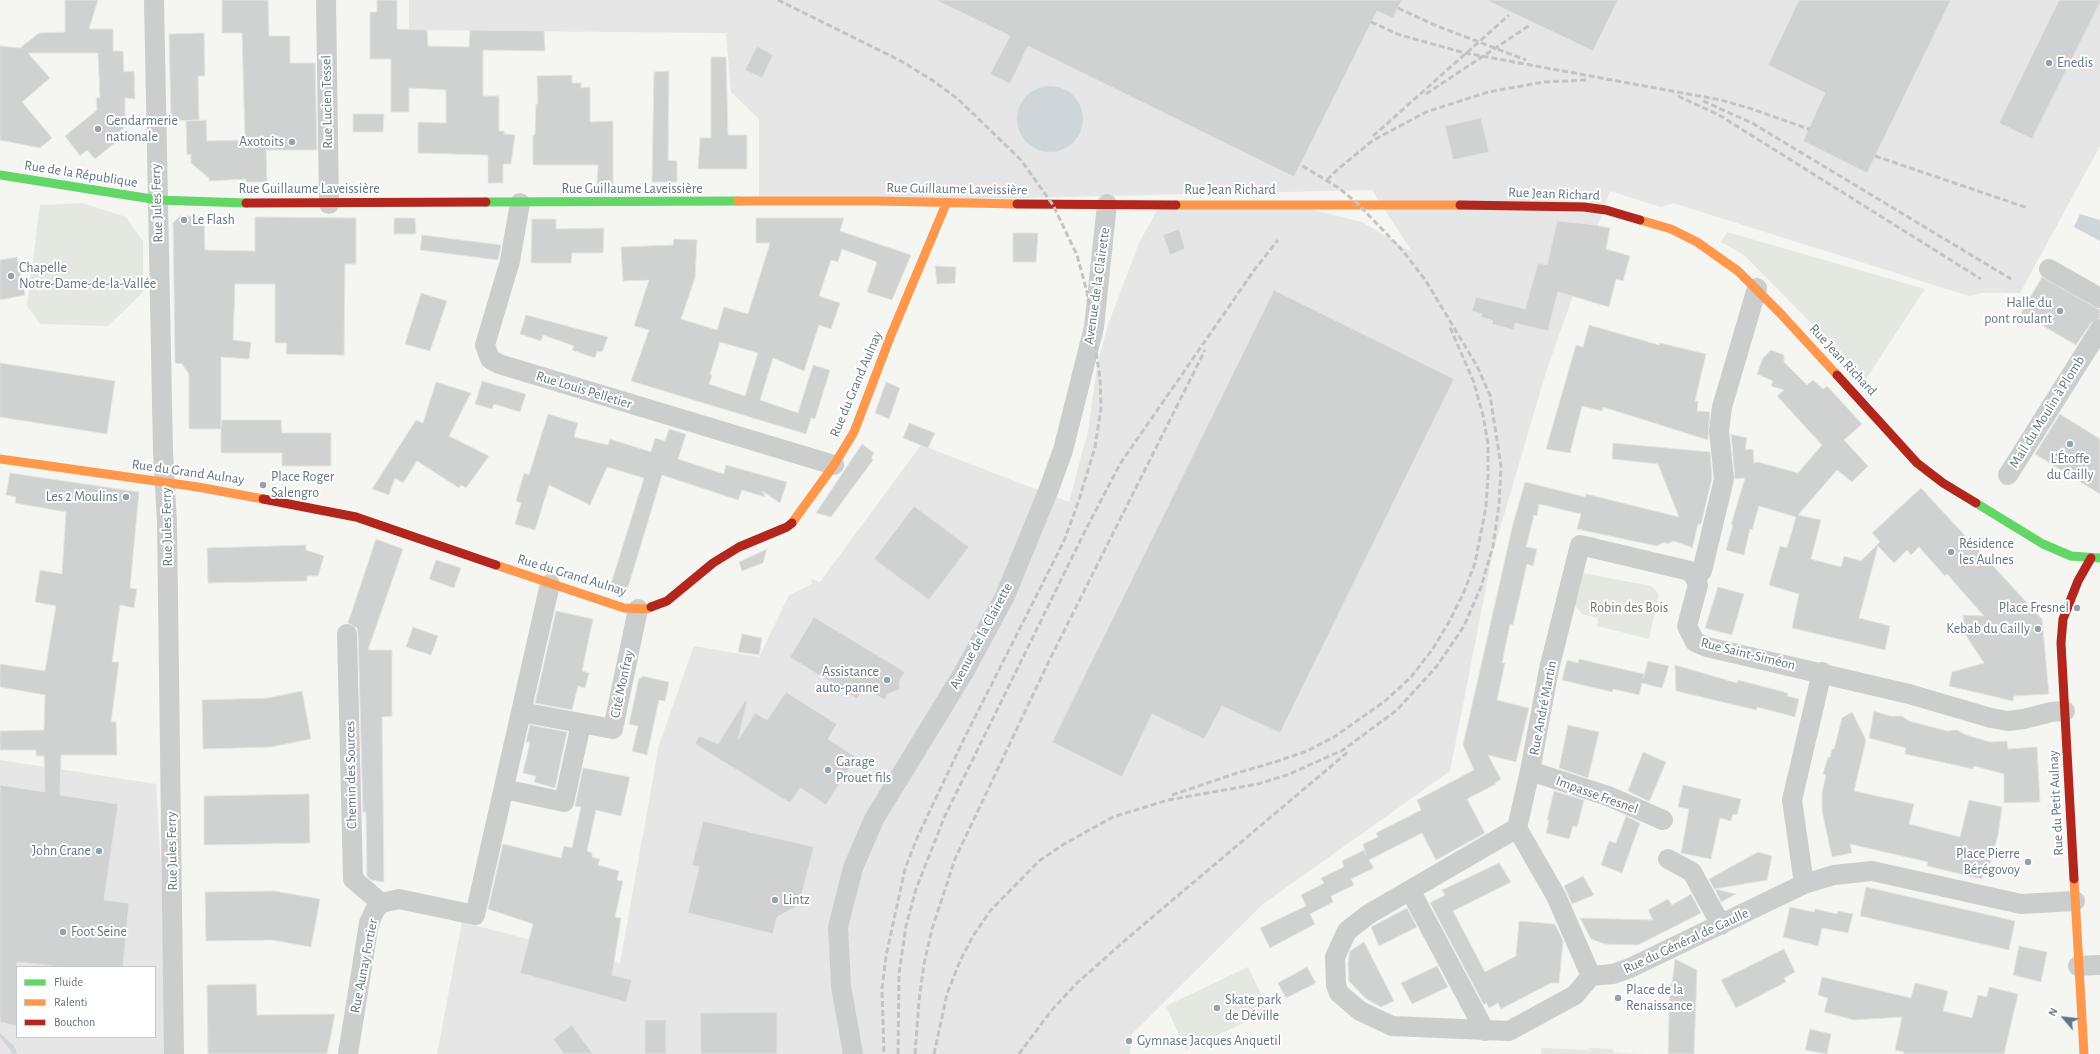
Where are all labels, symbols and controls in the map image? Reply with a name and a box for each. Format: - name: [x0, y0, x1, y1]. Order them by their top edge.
- street label: Rue Lucien Tessel: [318, 55, 336, 149]
- place label: Enedis: [2057, 55, 2093, 71]
- marker: Enedis: [2044, 58, 2054, 68]
- place label: Gendarmerie nationale: [106, 113, 178, 146]
- marker: Gendarmerie nationale: [93, 124, 103, 134]
- place label: Axotoits: [239, 134, 284, 150]
- marker: Axotoits: [287, 137, 297, 147]
- street label: Rue de la République: [23, 157, 139, 191]
- street label: Rue Jules Ferry: [147, 163, 167, 243]
- street label: Rue Guillaume Laveissière: [886, 179, 1028, 199]
- street label: Rue Guillaume Laveissière: [238, 181, 380, 197]
- street label: Rue Guillaume Laveissière: [561, 181, 703, 197]
- street label: Rue Jean Richard: [1184, 182, 1276, 198]
- street label: Rue Jean Richard: [1508, 184, 1600, 204]
- place label: Le Flash: [192, 212, 235, 228]
- marker: Le Flash: [179, 215, 189, 225]
- street label: Avenue de la Clairette: [1080, 226, 1114, 346]
- place label: Chapelle Notre-Dame-de-la-Vallée: [19, 260, 156, 292]
- marker: Chapelle Notre-Dame-de-la-Vallée: [6, 271, 16, 281]
- place label: Halle du pont roulant: [1984, 295, 2052, 328]
- marker: Halle du pont roulant: [2055, 306, 2065, 316]
- street label: Rue Jean Richard: [1806, 321, 1880, 399]
- street label: Rue du Grand Aulnay: [826, 328, 886, 440]
- street label: Mail du Moulin à Plomb: [2006, 353, 2088, 471]
- street label: Rue Louis Pelletier: [534, 367, 634, 413]
- marker: L'Étoffe du Cailly: [2065, 439, 2075, 449]
- place label: L'Étoffe du Cailly: [2047, 451, 2093, 484]
- street label: Rue du Grand Aulnay: [131, 456, 245, 488]
- place label: Place Roger Salengro: [271, 469, 334, 502]
- marker: Place Roger Salengro: [258, 480, 268, 490]
- street label: Rue Jules Ferry: [158, 487, 176, 567]
- place label: Les 2 Moulins: [46, 489, 118, 505]
- marker: Les 2 Moulins: [121, 492, 131, 502]
- place label: Résidence les Aulnes: [1959, 536, 2014, 568]
- marker: Résidence les Aulnes: [1946, 547, 1956, 557]
- street label: Rue du Grand Aulnay: [515, 550, 629, 600]
- street label: Avenue de la Clairette: [946, 580, 1016, 692]
- park label: Robin des Bois: [1590, 600, 1668, 616]
- place label: Place Fresnel: [1999, 600, 2069, 616]
- marker: Place Fresnel: [2072, 603, 2082, 613]
- place label: Kebab du Cailly: [1946, 621, 2030, 637]
- marker: Kebab du Cailly: [2033, 624, 2043, 634]
- street label: Rue Saint-Siméon: [1699, 634, 1797, 674]
- street label: Cité Monfray: [607, 648, 637, 720]
- street label: Rue André Martin: [1526, 659, 1560, 757]
- place label: Assistance auto-panne: [816, 664, 879, 696]
- marker: Assistance auto-panne: [882, 675, 892, 685]
- street label: Chemin des Sources: [342, 721, 360, 829]
- street label: Rue du Petit Aulnay: [2045, 750, 2067, 856]
- place label: Garage Prouet fils: [836, 754, 891, 786]
- marker: Garage Prouet fils: [823, 765, 833, 775]
- street label: Impasse Fresnel: [1554, 772, 1640, 818]
- street label: Rue Jules Ferry: [163, 811, 181, 891]
- place label: John Crane: [32, 843, 91, 859]
- marker: John Crane: [94, 846, 104, 856]
- place label: Place Pierre Bérégovoy: [1956, 846, 2020, 878]
- marker: Place Pierre Bérégovoy: [2023, 857, 2033, 867]
- place label: Lintz: [783, 892, 810, 908]
- marker: Lintz: [770, 895, 780, 905]
- street label: Rue du Général de Gaulle: [1621, 905, 1751, 977]
- street label: Rue Aunay Fortier: [347, 917, 381, 1015]
- place label: Foot Seine: [71, 924, 127, 940]
- marker: Foot Seine: [58, 927, 68, 937]
- legend: [16, 966, 156, 1038]
- text: Fluide: [54, 976, 83, 988]
- place label: Place de la Renaissance: [1626, 982, 1693, 1014]
- place label: Skate park de Déville: [1225, 992, 1281, 1024]
- marker: Place de la Renaissance: [1613, 993, 1623, 1003]
- text: Ralenti: [54, 996, 87, 1008]
- north arrow: [2044, 998, 2084, 1038]
- marker: Skate park de Déville: [1212, 1003, 1222, 1013]
- text: N: [2046, 1006, 2060, 1018]
- text: Bouchon: [54, 1016, 95, 1028]
- place label: Gymnase Jacques Anquetil: [1137, 1033, 1281, 1049]
- marker: Gymnase Jacques Anquetil: [1124, 1036, 1134, 1046]

